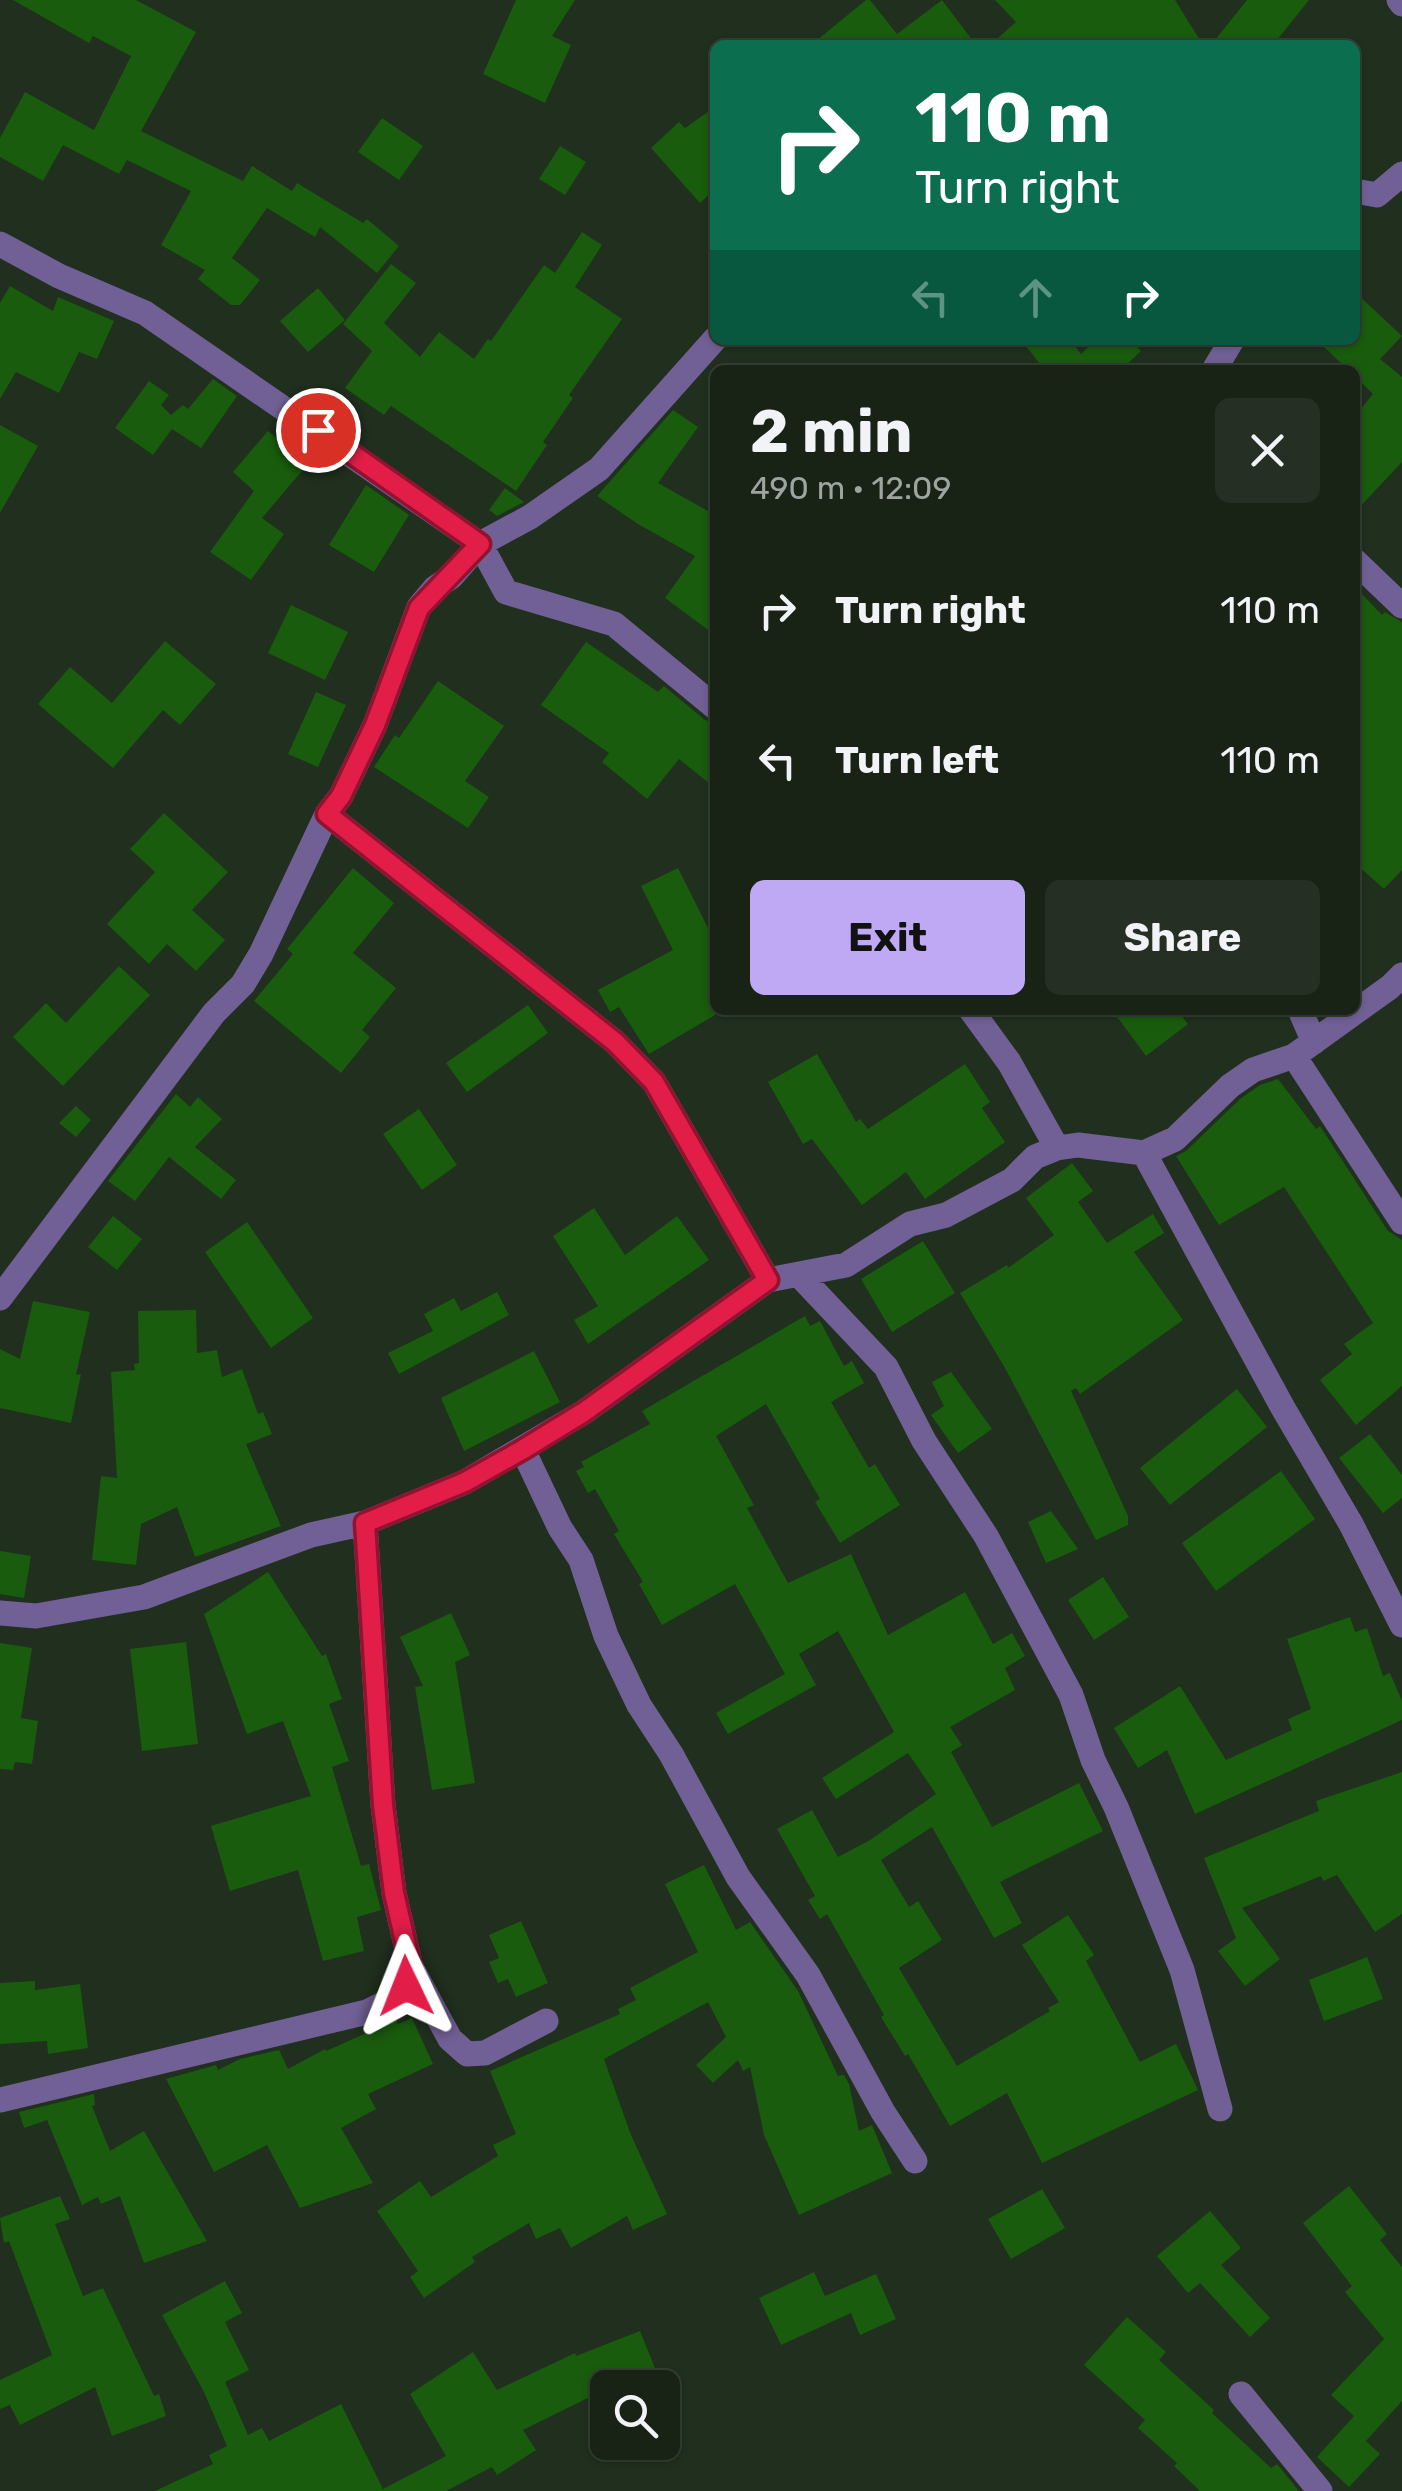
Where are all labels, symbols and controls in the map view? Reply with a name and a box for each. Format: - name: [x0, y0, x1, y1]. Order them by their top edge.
- text: 110 m: [915, 77, 1111, 160]
- icon: right: [750, 80, 880, 210]
- text: Turn right: [915, 161, 1119, 214]
- icon: left: [903, 270, 958, 325]
- icon: ahead: [1008, 270, 1063, 325]
- icon: right: [1113, 270, 1168, 325]
- pin: [276, 388, 361, 473]
- text: 2 min: [750, 396, 912, 467]
- button: close: [1215, 398, 1320, 503]
- icon: arrive: [291, 403, 346, 458]
- text: 490 m · 12:09: [750, 469, 951, 507]
- icon: right: [750, 583, 805, 638]
- text: Turn right: [835, 587, 1026, 633]
- text: 110 m: [1220, 587, 1320, 633]
- icon: left: [750, 733, 805, 788]
- text: Turn left: [835, 737, 999, 783]
- text: 110 m: [1220, 737, 1320, 783]
- button: Exit: [750, 880, 1025, 995]
- button: Share: [1045, 880, 1320, 995]
- position arrow: [354, 1934, 458, 2038]
- map controls: [590, 2370, 680, 2460]
- button: search: [590, 2370, 680, 2460]

